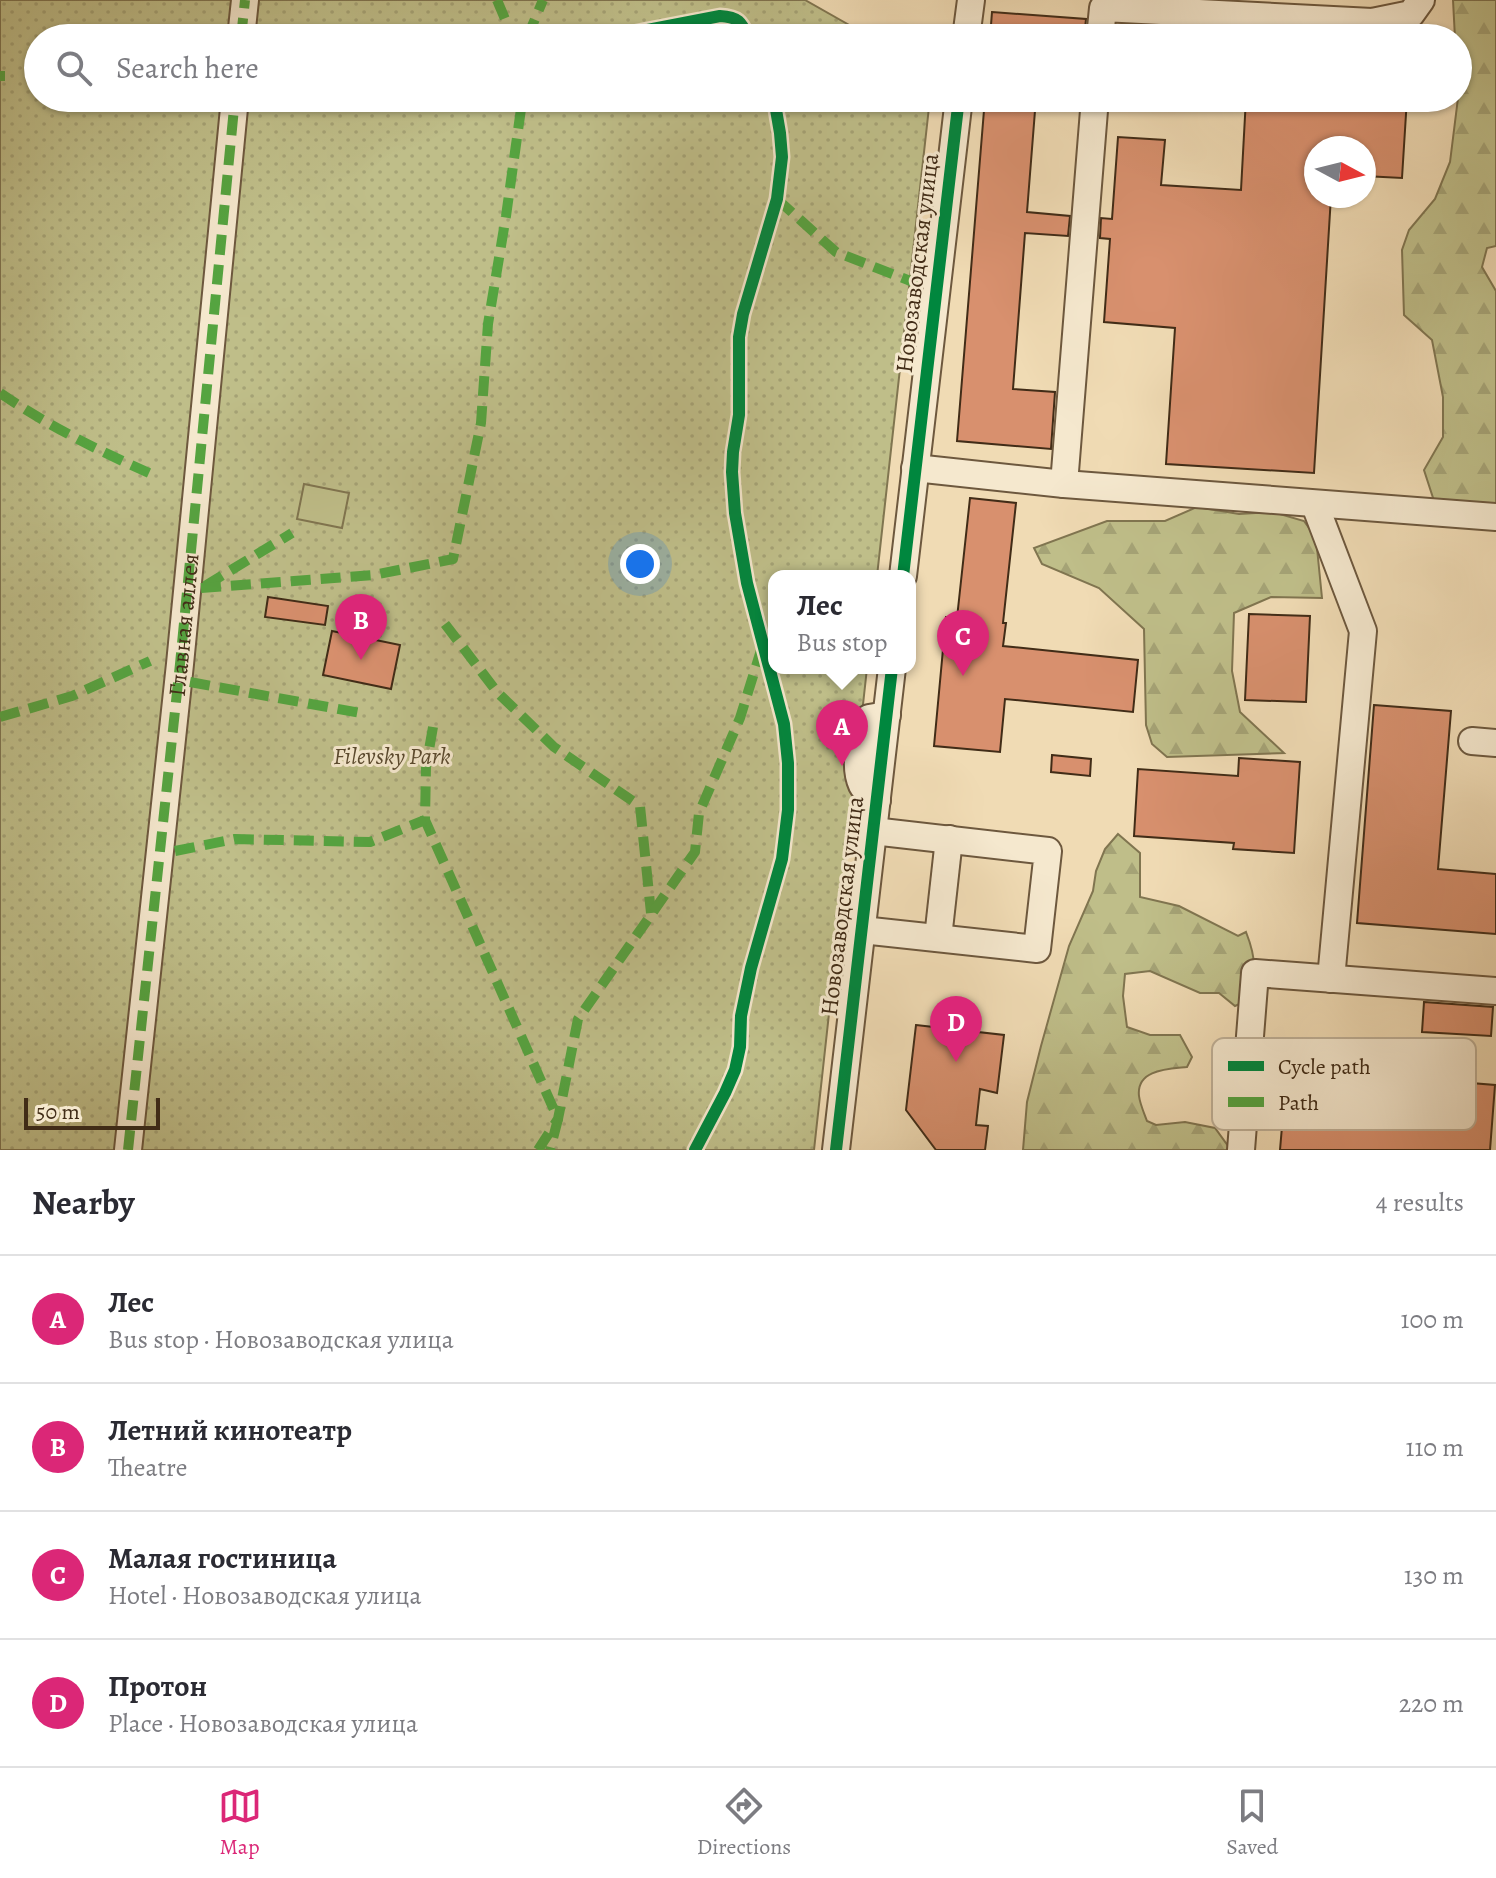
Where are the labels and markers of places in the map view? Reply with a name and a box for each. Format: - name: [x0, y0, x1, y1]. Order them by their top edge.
- pin: B: [335, 594, 387, 660]
- pin: C: [937, 610, 989, 676]
- pin: A: [816, 700, 868, 766]
- pin: D: [930, 996, 982, 1062]

